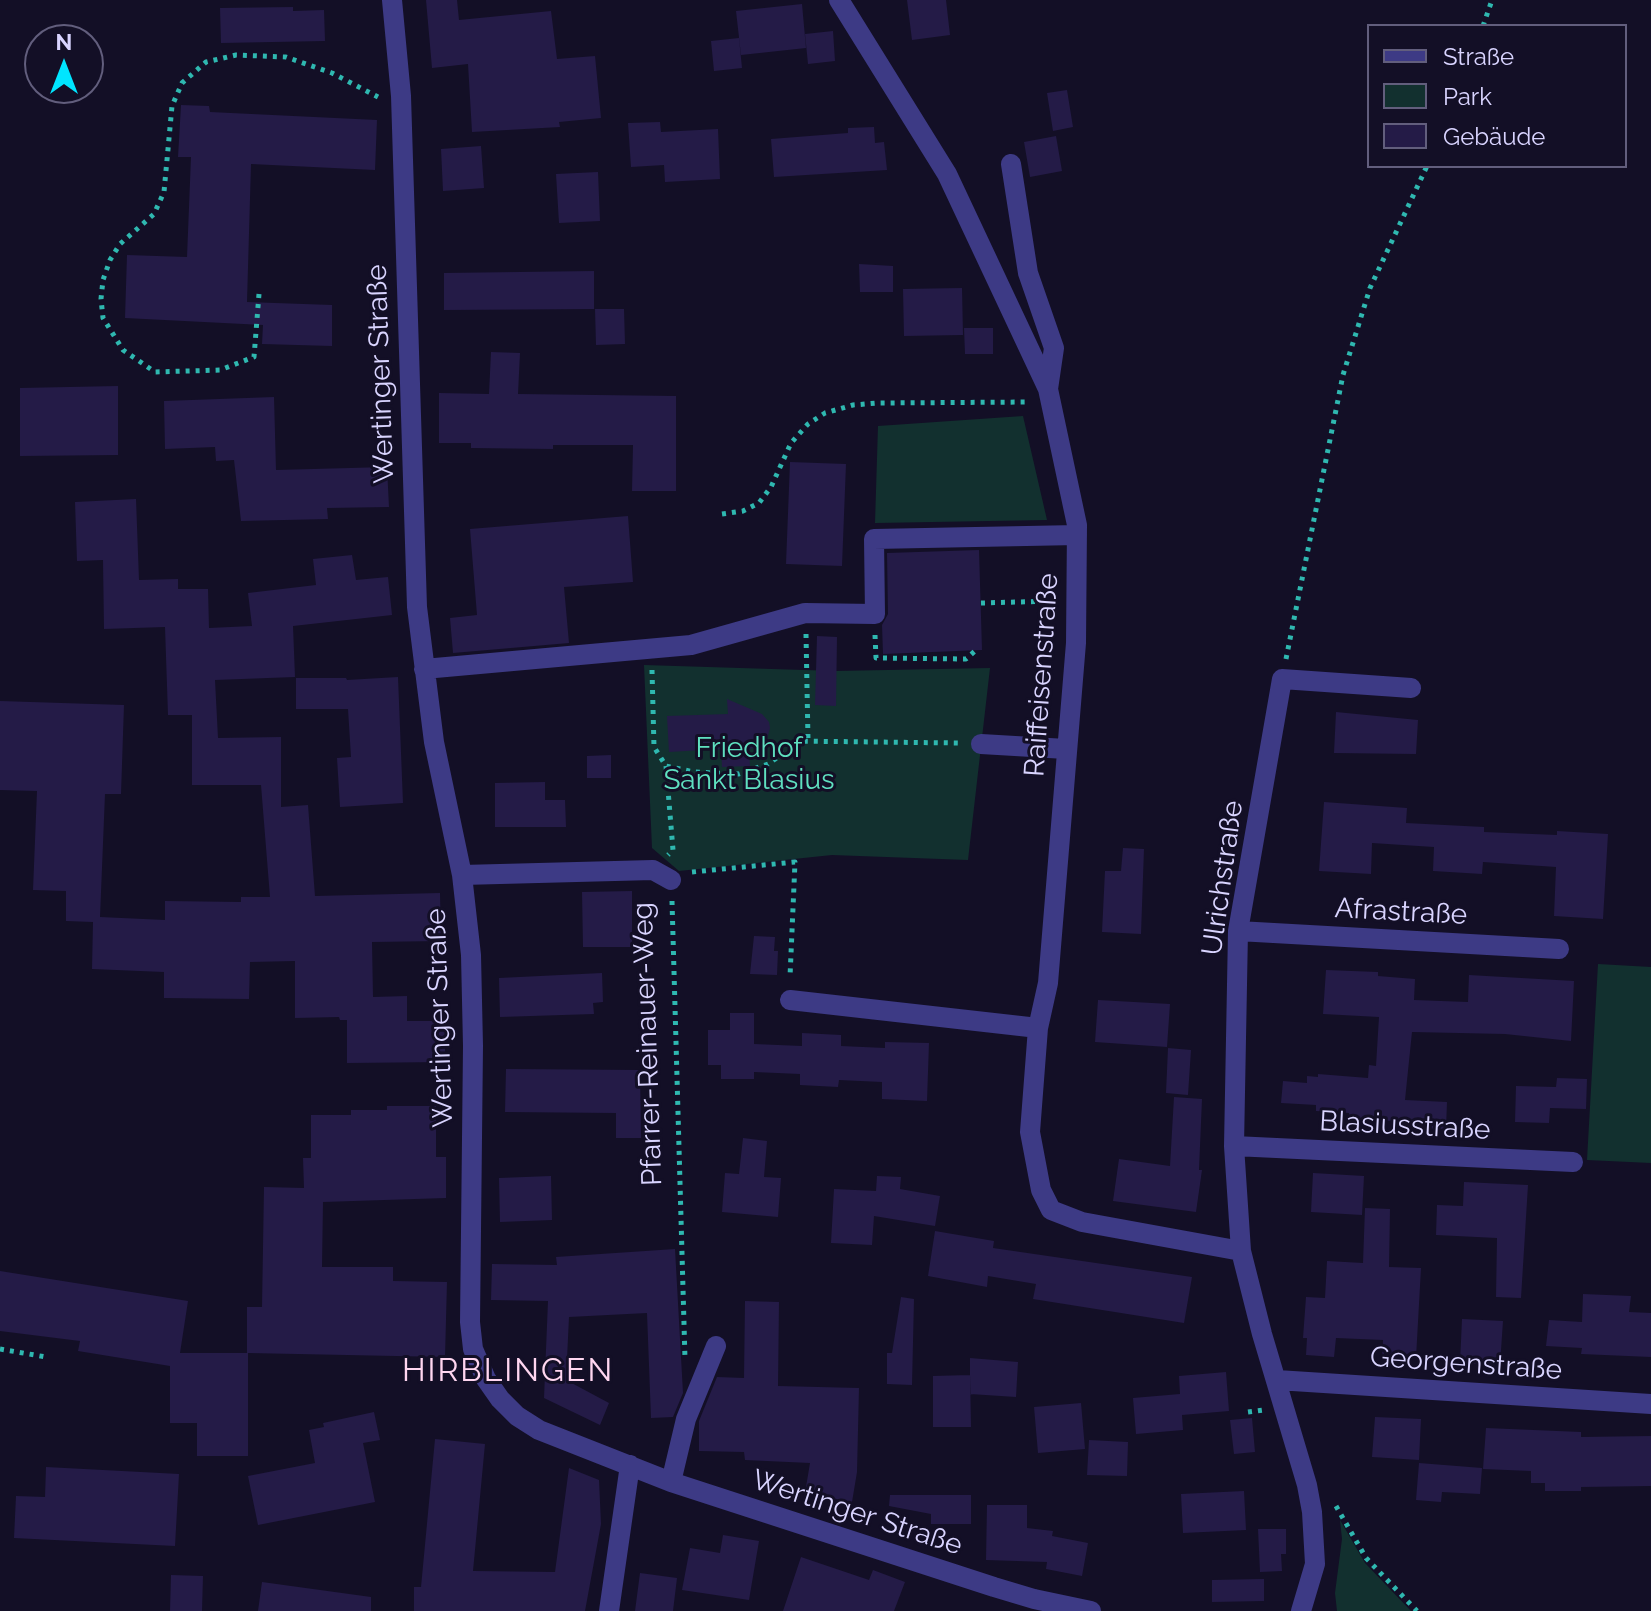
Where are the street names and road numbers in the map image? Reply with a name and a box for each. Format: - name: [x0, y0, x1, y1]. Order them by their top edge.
- street label: Wertinger Straße: [360, 264, 402, 484]
- street label: Raiffeisenstraße: [1018, 572, 1066, 778]
- street label: Ulrichstraße: [1196, 798, 1250, 958]
- street label: Afrastraße: [1334, 892, 1468, 932]
- street label: Pfarrer-Reinauer-Weg: [626, 902, 670, 1186]
- street label: Wertinger Straße: [419, 908, 461, 1128]
- street label: Blasiusstraße: [1319, 1105, 1491, 1147]
- street label: Georgenstraße: [1369, 1341, 1563, 1387]
- street label: Wertinger Straße: [748, 1463, 966, 1563]

